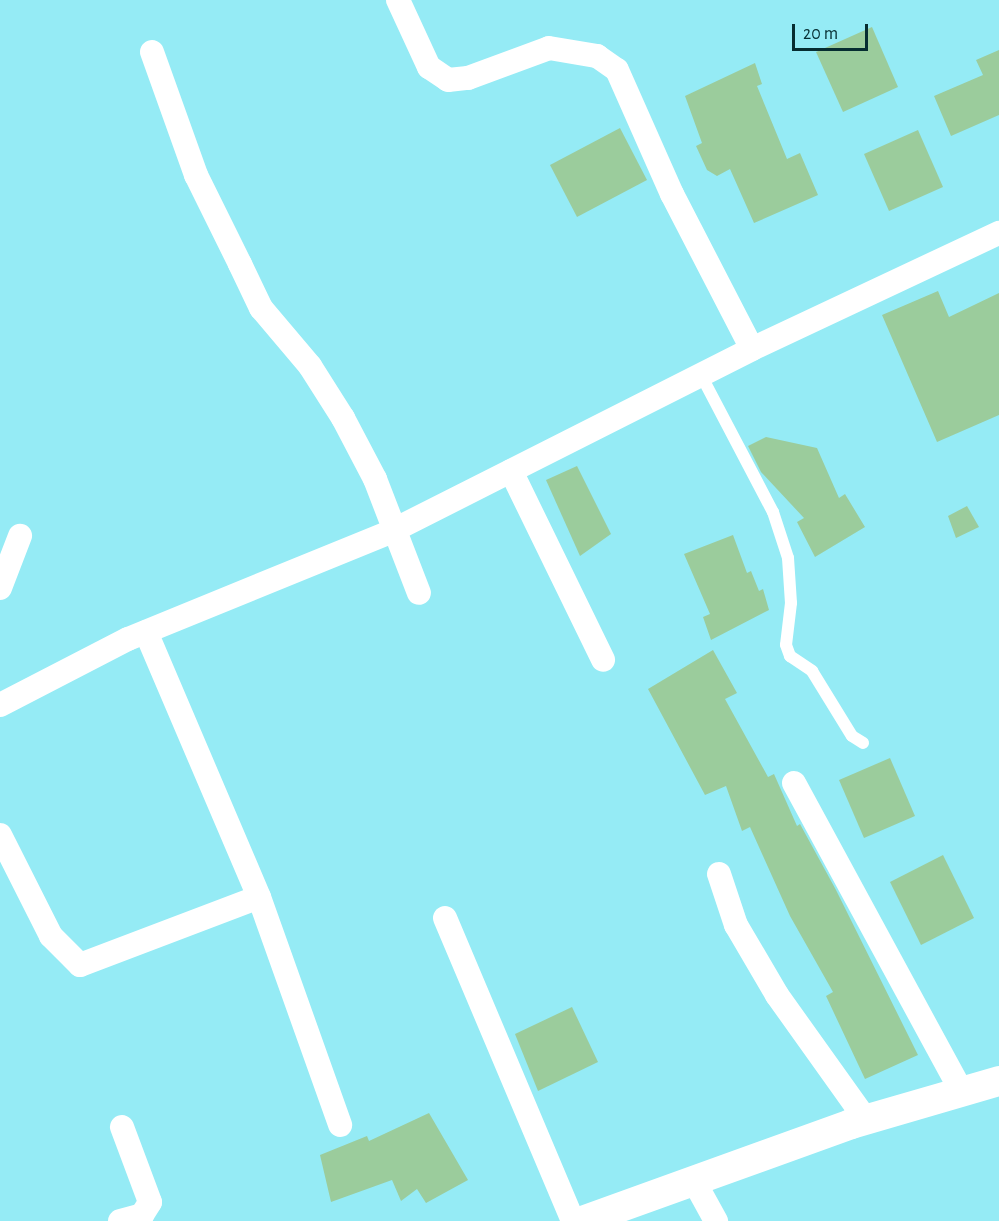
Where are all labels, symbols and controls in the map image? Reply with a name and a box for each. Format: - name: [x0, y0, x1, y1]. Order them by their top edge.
- scale bar: [795, 12, 872, 50]
- text: 20 m: [803, 25, 838, 43]

